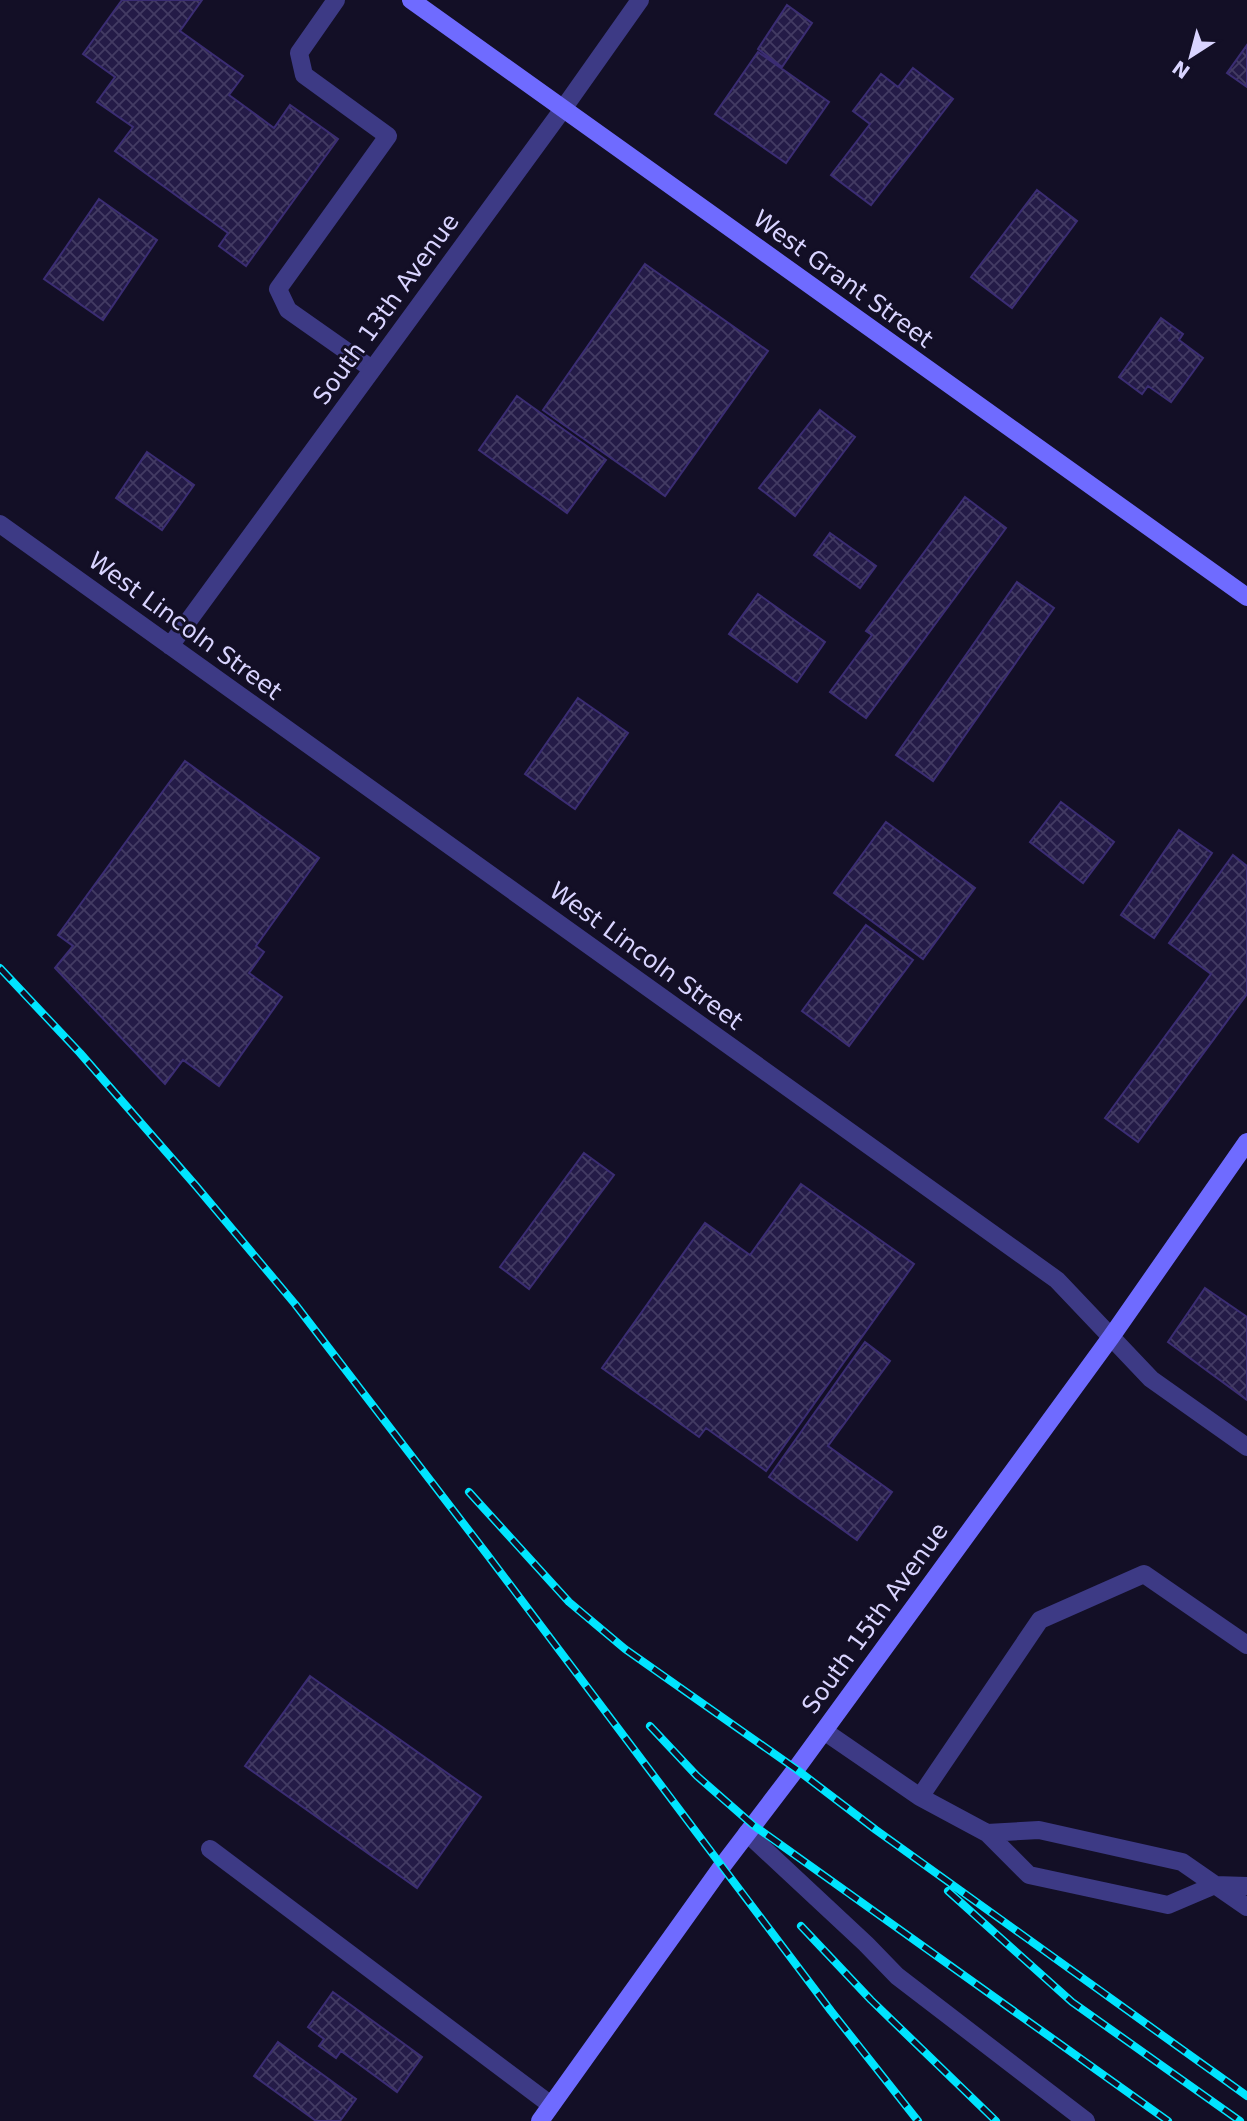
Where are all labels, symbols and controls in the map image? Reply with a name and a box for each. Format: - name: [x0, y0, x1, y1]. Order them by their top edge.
- north arrow: [1156, 21, 1226, 91]
- text: N: [1168, 56, 1194, 83]
- street label: West Grant Street: [748, 204, 938, 354]
- street label: South 13th Avenue: [307, 208, 465, 410]
- street label: West Lincoln Street: [83, 546, 287, 706]
- street label: West Lincoln Street: [544, 876, 748, 1036]
- street label: South 15th Avenue: [796, 1517, 954, 1719]

